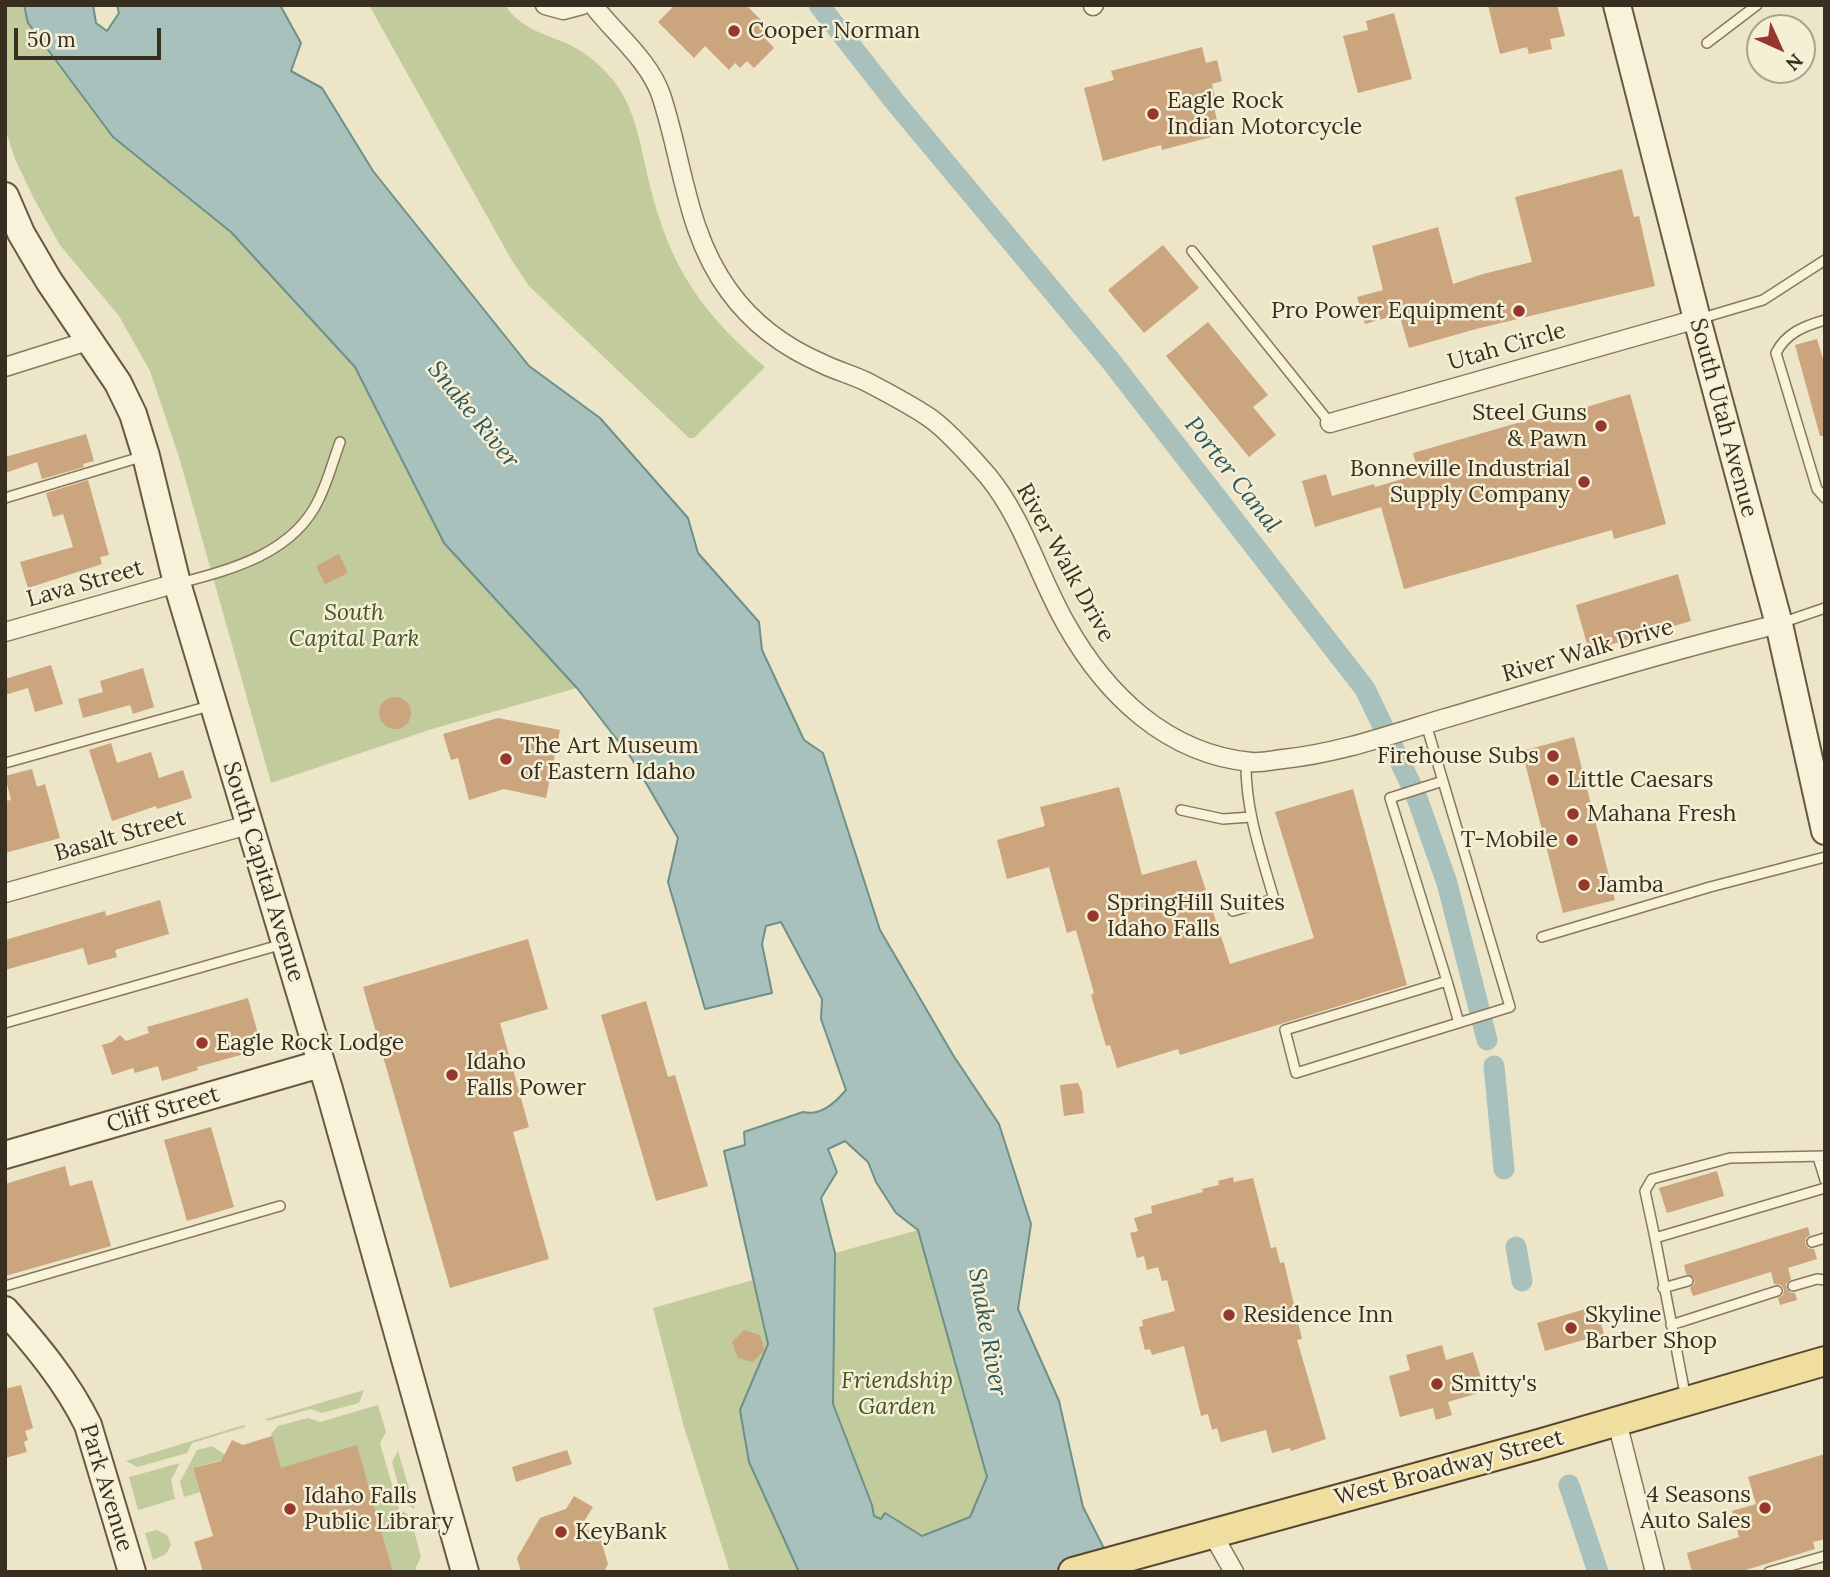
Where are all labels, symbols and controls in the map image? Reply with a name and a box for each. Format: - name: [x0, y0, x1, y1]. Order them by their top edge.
- scale bar: [18, 14, 164, 58]
- north arrow: [1746, 14, 1816, 84]
- place label: Cooper Norman: [748, 17, 920, 45]
- marker: Cooper Norman: [726, 23, 742, 39]
- text: 50 m: [27, 26, 76, 53]
- text: N: [1781, 49, 1808, 76]
- place label: Eagle Rock Indian Motorcycle: [1167, 87, 1362, 141]
- marker: Eagle Rock Indian Motorcycle: [1145, 106, 1161, 122]
- place label: Pro Power Equipment: [1271, 297, 1505, 325]
- marker: Pro Power Equipment: [1511, 303, 1527, 319]
- street label: South Utah Avenue: [1683, 316, 1763, 520]
- street label: Utah Circle: [1445, 317, 1569, 377]
- water label: Snake River: [421, 356, 525, 474]
- place label: Steel Guns & Pawn: [1472, 399, 1587, 453]
- water label: Porter Canal: [1178, 411, 1286, 539]
- marker: Steel Guns & Pawn: [1593, 418, 1609, 434]
- place label: Bonneville Industrial Supply Company: [1350, 455, 1570, 509]
- marker: Bonneville Industrial Supply Company: [1576, 474, 1592, 490]
- street label: River Walk Drive: [1010, 479, 1120, 647]
- street label: Lava Street: [24, 554, 146, 614]
- park label: South Capital Park: [289, 599, 419, 653]
- street label: River Walk Drive: [1499, 613, 1677, 689]
- place label: The Art Museum of Eastern Idaho: [520, 732, 699, 786]
- place label: Firehouse Subs: [1377, 742, 1539, 770]
- marker: Firehouse Subs: [1545, 748, 1561, 764]
- marker: The Art Museum of Eastern Idaho: [498, 751, 514, 767]
- street label: South Capital Avenue: [216, 759, 310, 985]
- place label: Little Caesars: [1567, 766, 1713, 794]
- marker: Little Caesars: [1545, 772, 1561, 788]
- place label: Mahana Fresh: [1587, 800, 1737, 828]
- street label: Basalt Street: [51, 804, 189, 868]
- marker: Mahana Fresh: [1565, 806, 1581, 822]
- place label: T-Mobile: [1461, 826, 1558, 854]
- marker: T-Mobile: [1564, 832, 1580, 848]
- place label: Jamba: [1598, 871, 1664, 899]
- marker: Jamba: [1576, 877, 1592, 893]
- place label: SpringHill Suites Idaho Falls: [1107, 889, 1285, 943]
- marker: SpringHill Suites Idaho Falls: [1085, 908, 1101, 924]
- place label: Eagle Rock Lodge: [216, 1029, 404, 1057]
- marker: Eagle Rock Lodge: [194, 1035, 210, 1051]
- place label: Idaho Falls Power: [466, 1048, 586, 1102]
- marker: Idaho Falls Power: [444, 1067, 460, 1083]
- street label: Cliff Street: [104, 1081, 222, 1139]
- water label: Snake River: [962, 1266, 1012, 1398]
- place label: Residence Inn: [1243, 1301, 1393, 1329]
- place label: Skyline Barber Shop: [1585, 1301, 1717, 1355]
- marker: Residence Inn: [1221, 1307, 1237, 1323]
- marker: Skyline Barber Shop: [1563, 1320, 1579, 1336]
- park label: Friendship Garden: [841, 1367, 953, 1421]
- place label: Smitty's: [1451, 1370, 1537, 1398]
- marker: Smitty's: [1429, 1376, 1445, 1392]
- street label: Park Avenue: [74, 1421, 138, 1555]
- street label: West Broadway Street: [1331, 1424, 1567, 1512]
- place label: 4 Seasons Auto Sales: [1640, 1481, 1751, 1535]
- place label: Idaho Falls Public Library: [304, 1482, 453, 1536]
- marker: 4 Seasons Auto Sales: [1757, 1500, 1773, 1516]
- marker: Idaho Falls Public Library: [282, 1501, 298, 1517]
- place label: KeyBank: [575, 1518, 667, 1546]
- marker: KeyBank: [553, 1524, 569, 1540]

